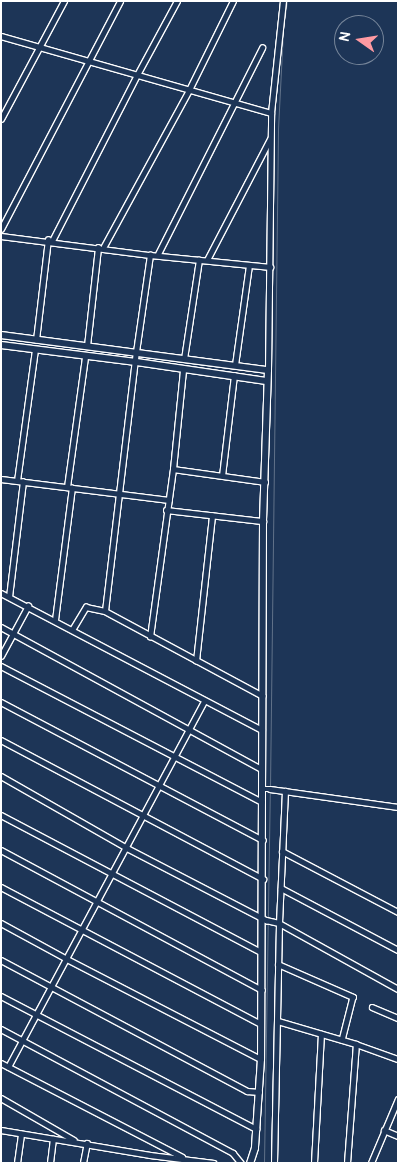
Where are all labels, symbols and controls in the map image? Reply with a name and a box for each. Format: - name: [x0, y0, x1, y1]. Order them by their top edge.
- north arrow: [334, 15, 384, 65]
- text: N: [336, 30, 354, 43]

